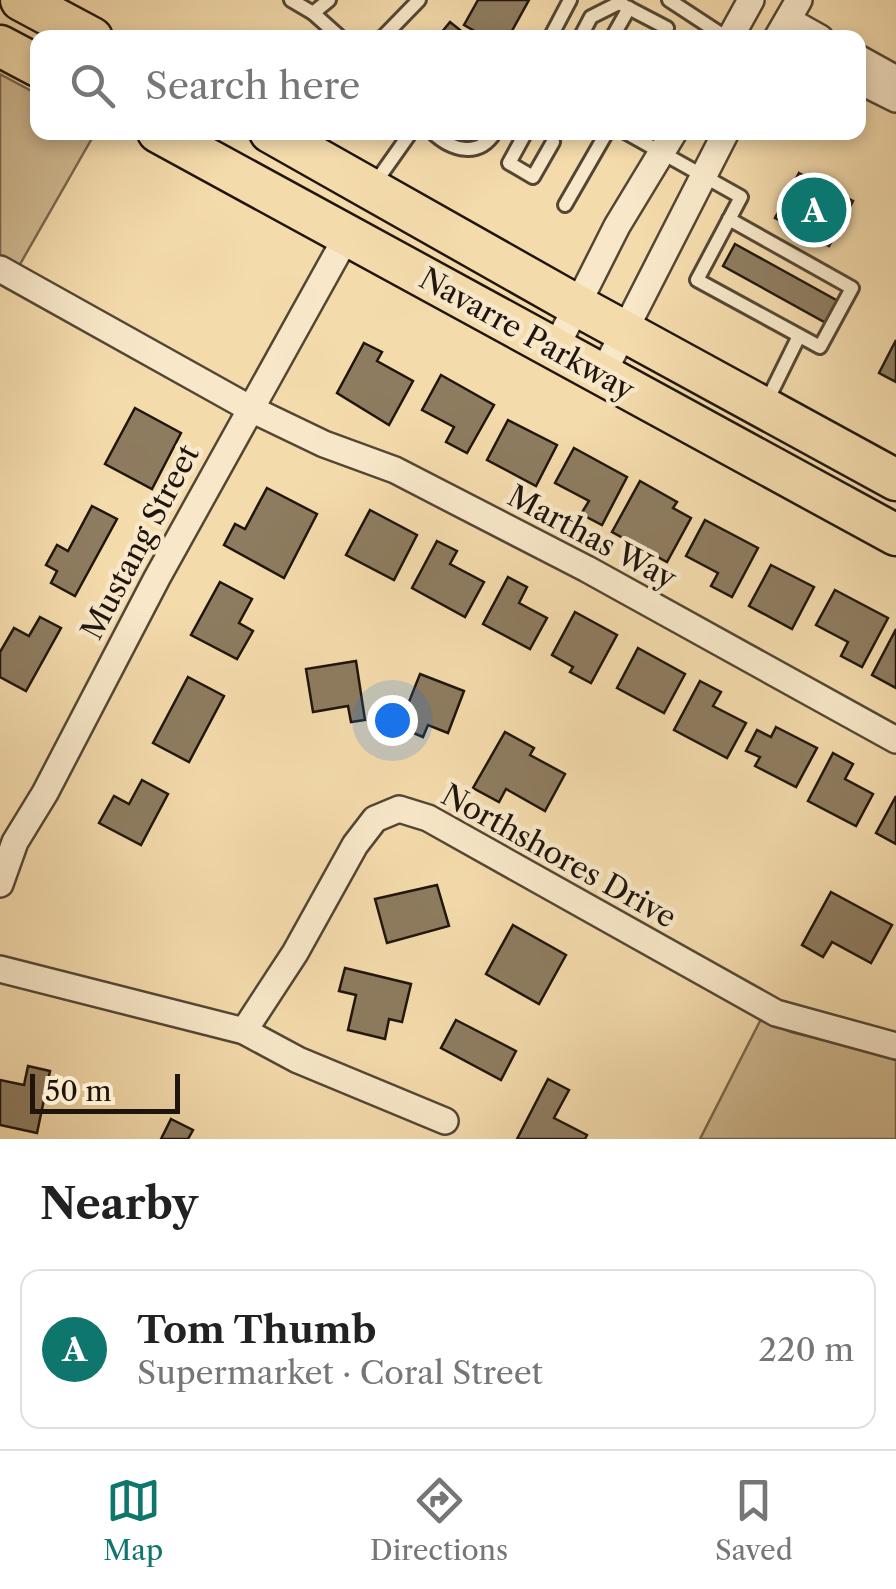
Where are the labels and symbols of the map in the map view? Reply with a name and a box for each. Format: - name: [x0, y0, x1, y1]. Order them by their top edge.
- pin: A: [782, 172, 846, 248]
- street label: Navarre Parkway: [413, 260, 641, 409]
- street label: Mustang Street: [73, 438, 207, 646]
- street label: Marthas Way: [501, 477, 683, 597]
- your location: [367, 695, 418, 746]
- street label: Northshores Drive: [435, 776, 683, 936]
- scale bar: [30, 1069, 180, 1114]

